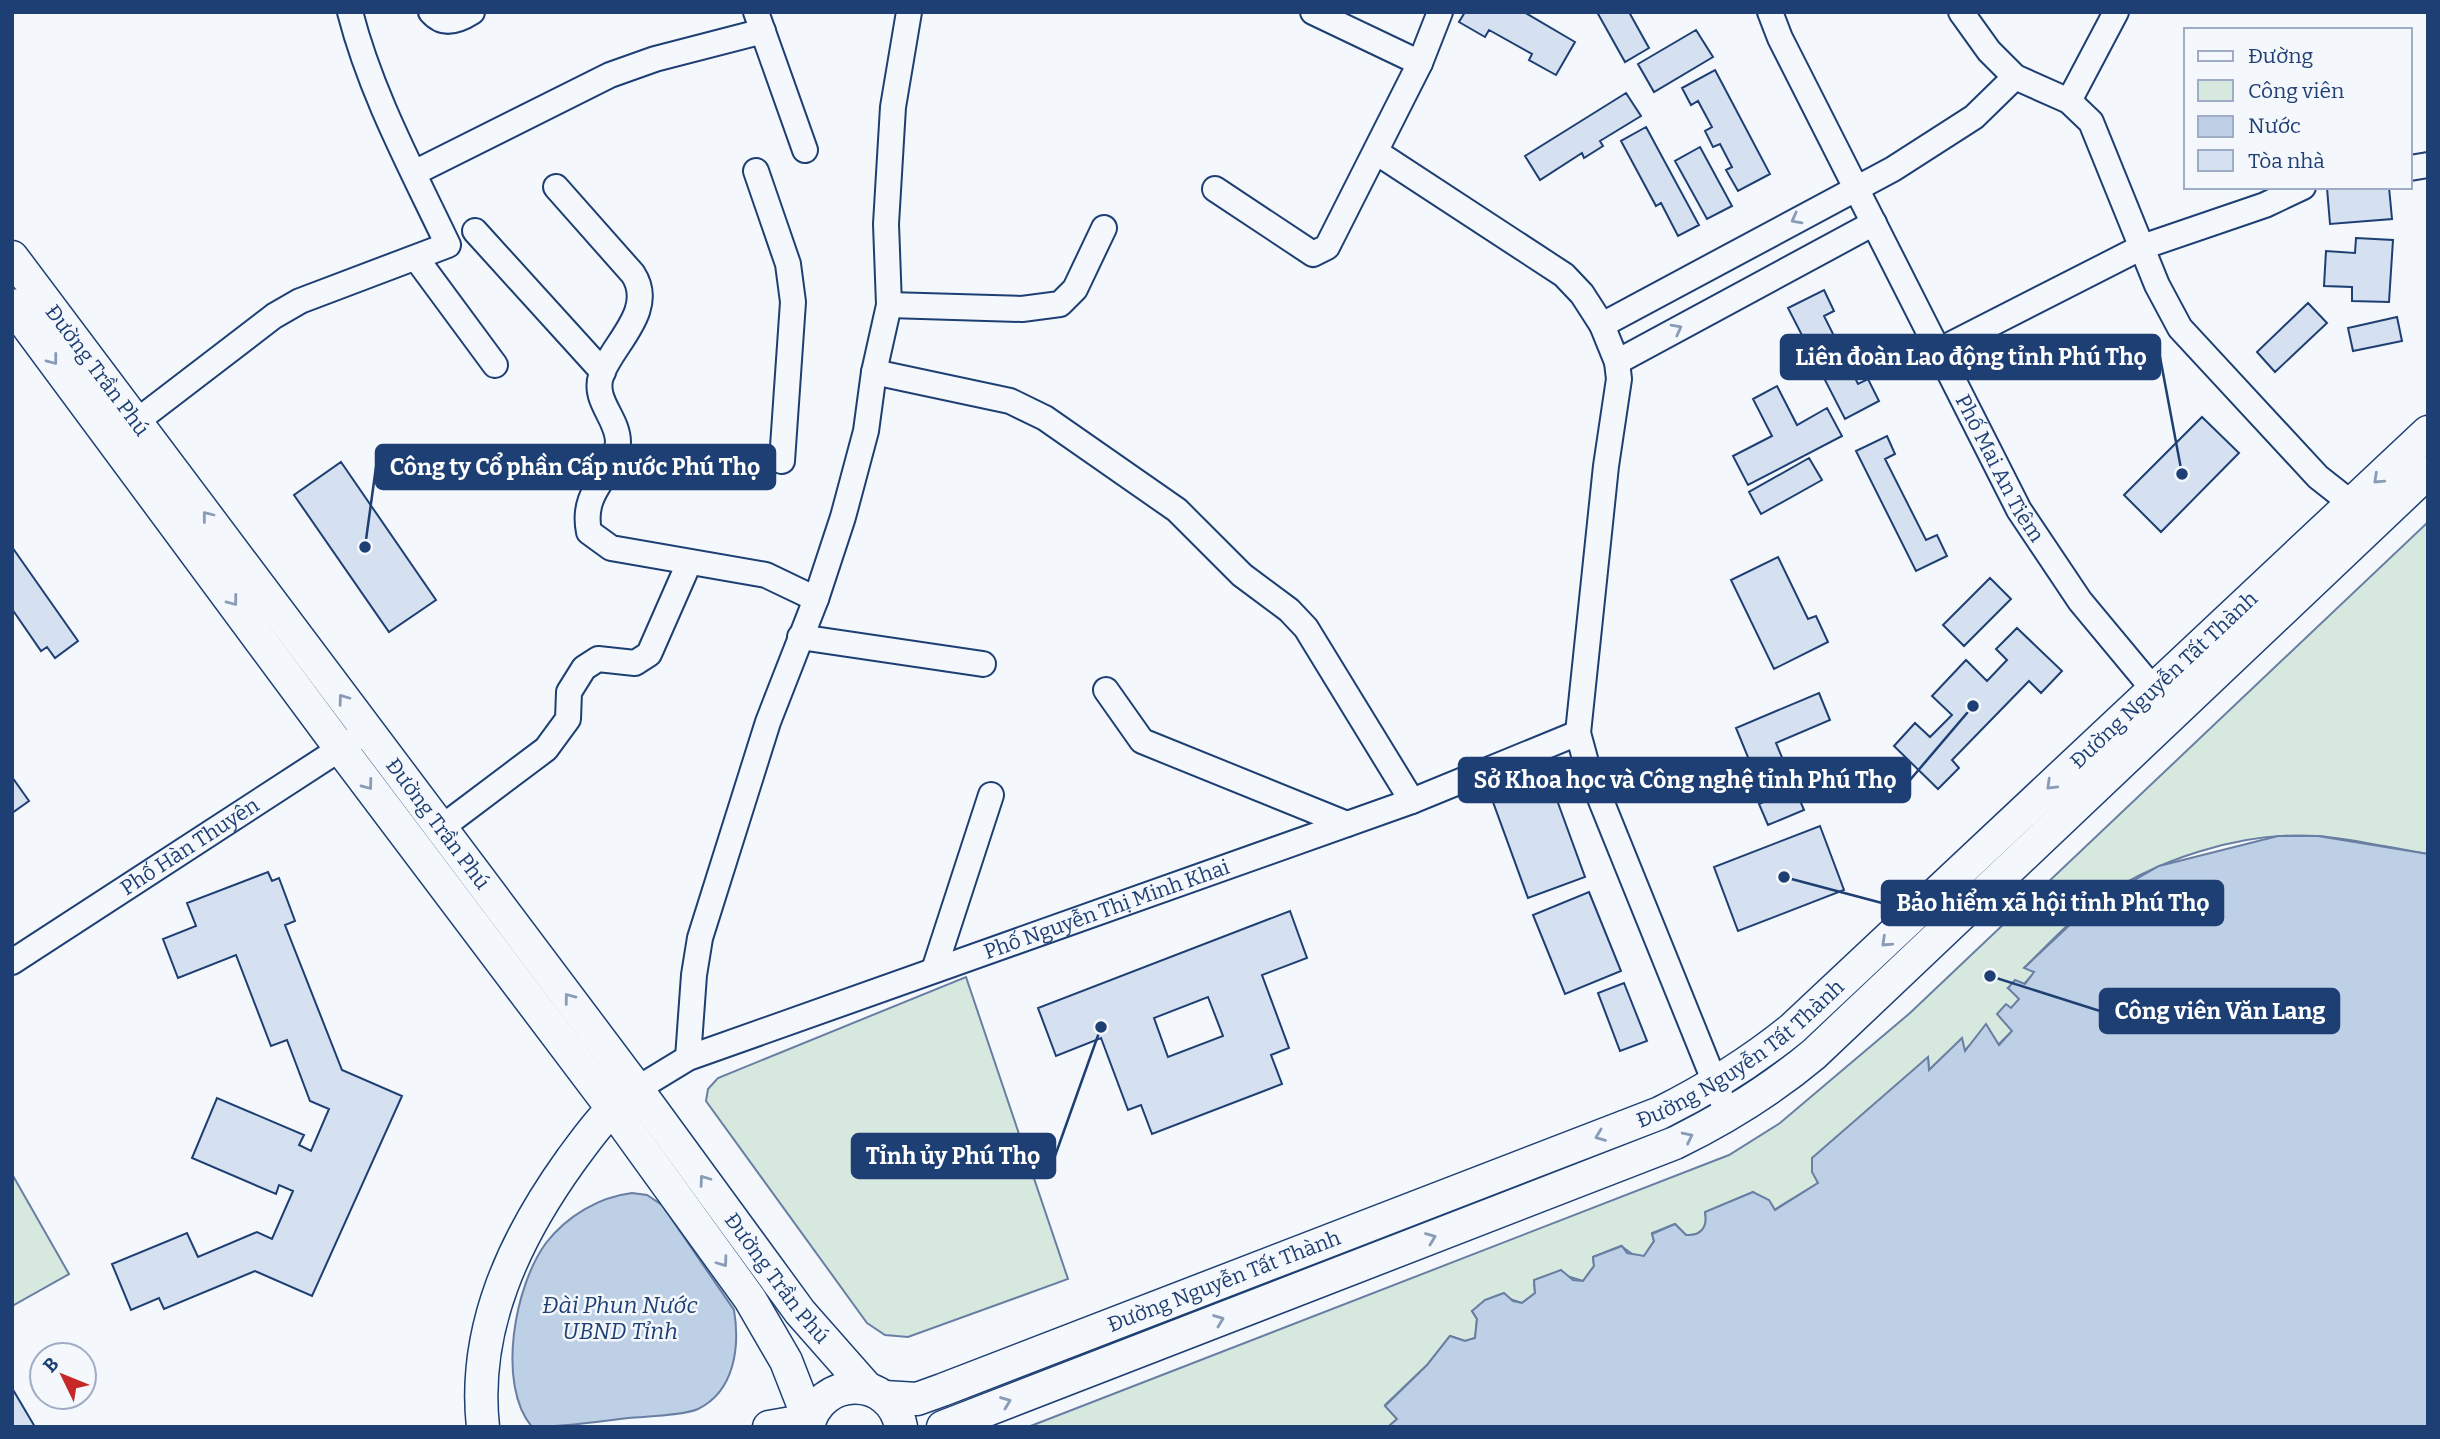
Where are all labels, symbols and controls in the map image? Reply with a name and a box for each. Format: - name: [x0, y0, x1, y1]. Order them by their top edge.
- legend: [2184, 28, 2412, 189]
- text: Đường: [2248, 43, 2314, 69]
- text: Công viên: [2248, 78, 2344, 104]
- text: Nước: [2248, 113, 2301, 139]
- text: Tòa nhà: [2248, 148, 2325, 174]
- one-way arrow: [1791, 211, 1803, 224]
- street label: Đường Trần Phú: [40, 300, 155, 441]
- one-way arrow: [1670, 324, 1683, 337]
- callout: Liên đoàn Lao động tỉnh Phú Thọ: [1781, 335, 2160, 379]
- text: Liên đoàn Lao động tỉnh Phú Thọ: [1795, 343, 2147, 371]
- one-way arrow: [45, 352, 57, 365]
- street label: Phố Mai An Tiêm: [1950, 390, 2050, 547]
- callout: Công ty Cổ phần Cấp nước Phú Thọ: [376, 445, 775, 489]
- text: Công ty Cổ phần Cấp nước Phú Thọ: [390, 452, 760, 481]
- one-way arrow: [2373, 470, 2386, 483]
- one-way arrow: [203, 512, 216, 524]
- street label: Đường Nguyễn Tất Thành: [2065, 586, 2263, 774]
- one-way arrow: [225, 593, 238, 606]
- one-way arrow: [339, 694, 351, 707]
- street label: Đường Trần Phú: [380, 753, 495, 895]
- callout: Sở Khoa học và Công nghệ tỉnh Phú Thọ: [1459, 758, 1910, 802]
- text: Sở Khoa học và Công nghệ tỉnh Phú Thọ: [1474, 766, 1896, 794]
- one-way arrow: [359, 777, 372, 789]
- one-way arrow: [2046, 777, 2059, 789]
- street label: Phố Hàn Thuyên: [115, 792, 264, 901]
- street label: Phố Nguyễn Thị Minh Khai: [980, 854, 1233, 965]
- callout: Bảo hiểm xã hội tỉnh Phú Thọ: [1882, 881, 2223, 925]
- text: Bảo hiểm xã hội tỉnh Phú Thọ: [1896, 888, 2210, 917]
- one-way arrow: [1881, 934, 1894, 946]
- street label: Đường Nguyễn Tất Thành: [1633, 974, 1850, 1134]
- callout: Công viên Văn Lang: [2100, 989, 2339, 1033]
- one-way arrow: [564, 993, 577, 1005]
- text: Công viên Văn Lang: [2115, 997, 2326, 1025]
- one-way arrow: [1594, 1128, 1606, 1142]
- one-way arrow: [1681, 1131, 1693, 1145]
- callout: Tỉnh ủy Phú Thọ: [852, 1134, 1055, 1178]
- text: Tỉnh ủy Phú Thọ: [866, 1142, 1040, 1170]
- one-way arrow: [700, 1175, 712, 1188]
- street label: Đường Trần Phú: [719, 1208, 835, 1349]
- street label: Đường Nguyễn Tất Thành: [1104, 1225, 1344, 1338]
- one-way arrow: [1424, 1232, 1436, 1246]
- one-way arrow: [715, 1254, 727, 1267]
- water label: Đài Phun Nước UBND Tỉnh: [542, 1291, 698, 1345]
- one-way arrow: [1212, 1314, 1224, 1328]
- north arrow: [28, 1341, 98, 1411]
- text: B: [38, 1352, 64, 1377]
- one-way arrow: [1000, 1396, 1012, 1410]

